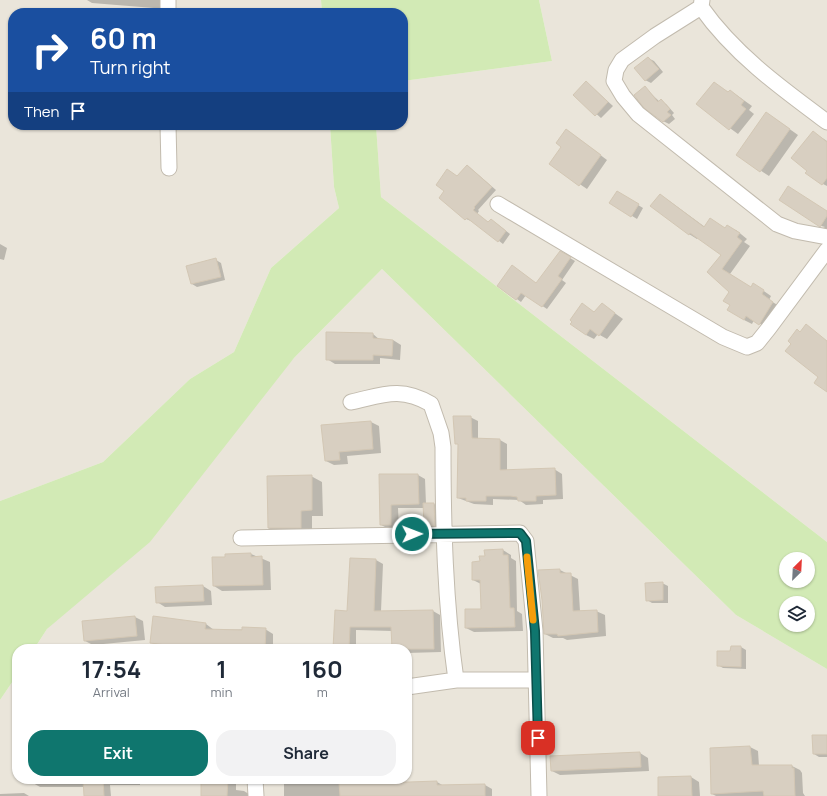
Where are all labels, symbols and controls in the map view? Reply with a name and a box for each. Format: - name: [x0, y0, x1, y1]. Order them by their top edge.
- text: 60 m: [90, 19, 157, 57]
- icon: right: [24, 24, 76, 76]
- text: Turn right: [90, 55, 171, 79]
- icon: arrive: [67, 100, 89, 122]
- text: Then: [24, 101, 59, 122]
- position arrow: [391, 513, 433, 555]
- north arrow: [779, 552, 815, 588]
- map controls: [779, 552, 815, 632]
- button: layers: [779, 596, 815, 632]
- text: 17:54: [81, 652, 141, 685]
- text: 1: [216, 652, 227, 685]
- text: 160: [302, 652, 343, 685]
- text: Arrival: [93, 683, 130, 701]
- text: min: [211, 683, 232, 701]
- text: m: [317, 683, 328, 701]
- pin: [521, 721, 555, 755]
- icon: arrive: [527, 727, 549, 749]
- button: Exit: [28, 730, 208, 776]
- button: Share: [216, 730, 396, 776]

